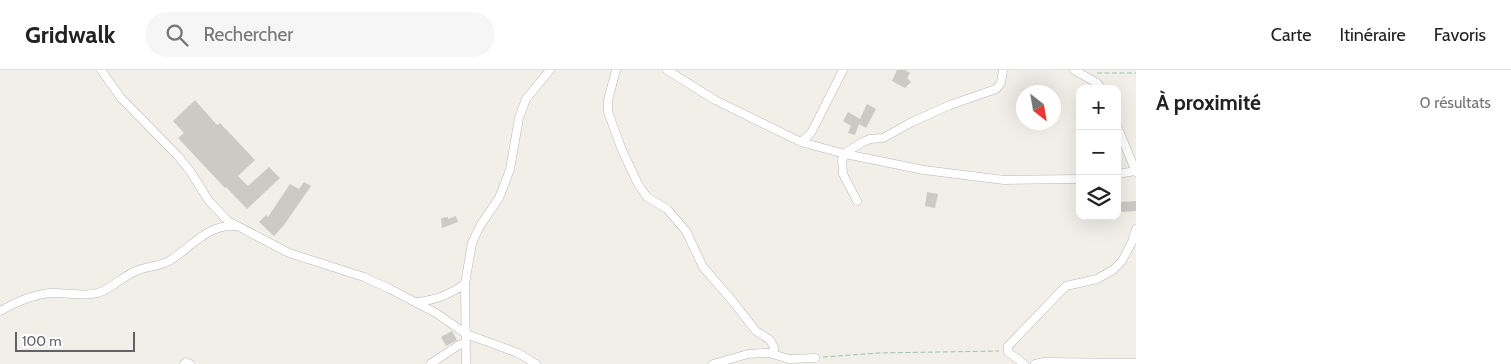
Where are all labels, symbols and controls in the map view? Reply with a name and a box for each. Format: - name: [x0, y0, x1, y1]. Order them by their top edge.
- search box: [145, 12, 495, 57]
- text: Gridwalk: [25, 20, 115, 49]
- icon: search: [163, 21, 191, 49]
- text: Rechercher: [203, 23, 293, 46]
- text: Carte: [1271, 24, 1311, 46]
- text: Itinéraire: [1339, 24, 1406, 46]
- text: Favoris: [1434, 24, 1486, 46]
- north arrow: [1016, 85, 1061, 130]
- map controls: [1076, 85, 1121, 220]
- button: +: [1076, 85, 1121, 130]
- text: À proximité: [1156, 90, 1261, 115]
- text: 0 résultats: [1420, 93, 1491, 112]
- button: −: [1076, 130, 1121, 175]
- button: layers: [1076, 175, 1121, 220]
- scale bar: [15, 329, 135, 352]
- text: 100 m: [22, 332, 62, 350]

